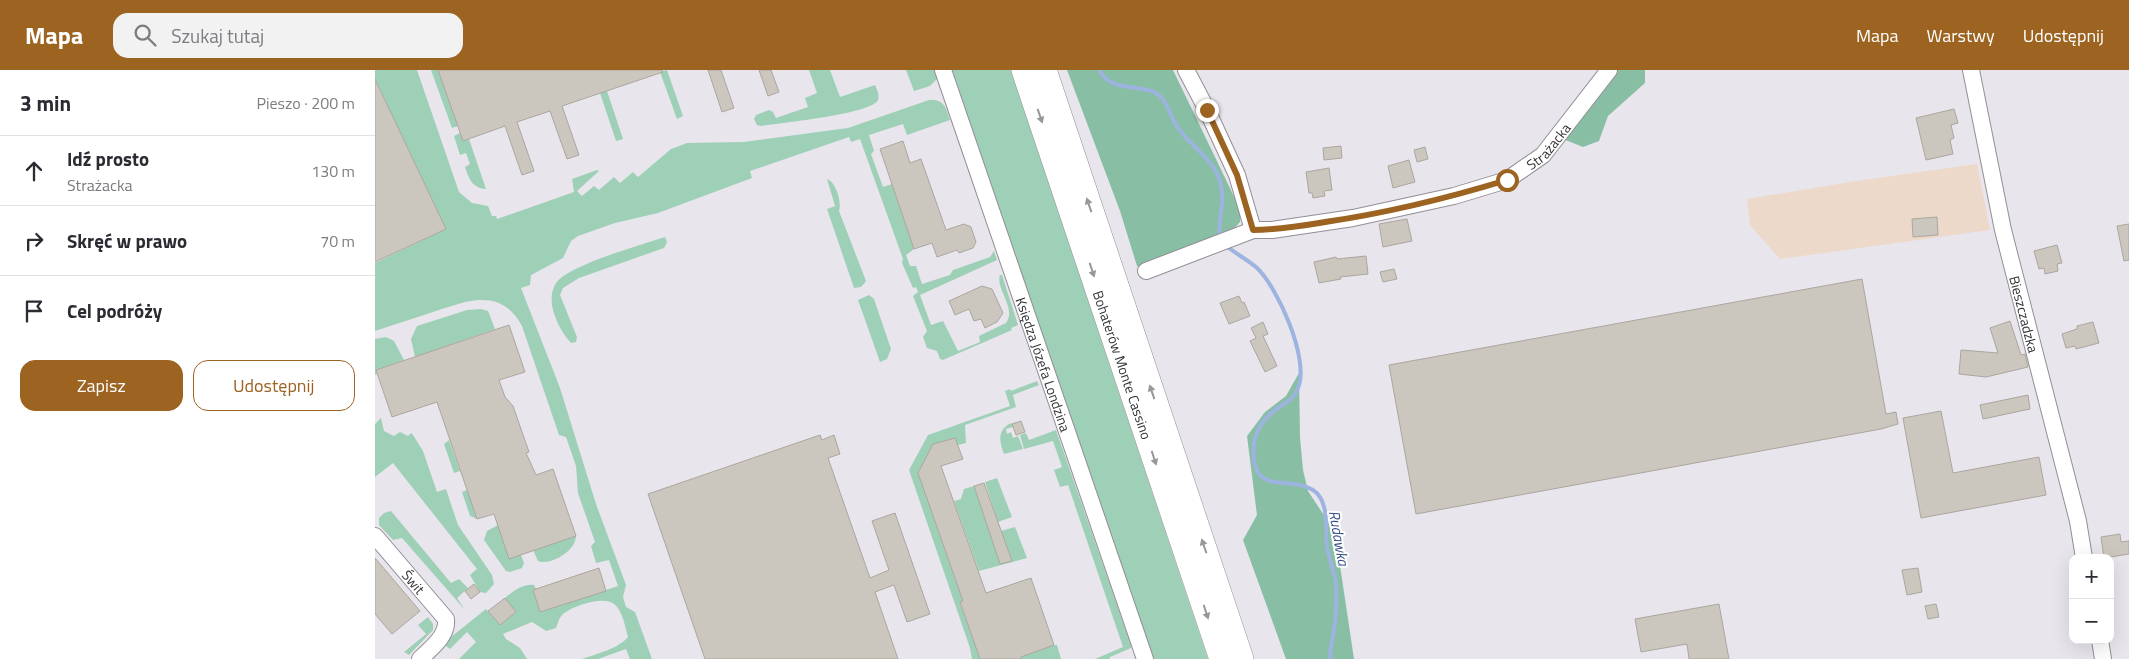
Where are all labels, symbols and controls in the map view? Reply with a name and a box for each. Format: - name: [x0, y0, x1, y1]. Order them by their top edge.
- search box: [113, 13, 463, 58]
- text: Mapa: [25, 17, 83, 53]
- icon: search: [131, 21, 159, 49]
- text: Szukaj tutaj: [171, 21, 264, 50]
- text: Mapa: [1856, 22, 1899, 49]
- text: Warstwy: [1927, 22, 1995, 49]
- text: Udostępnij: [2023, 22, 2104, 49]
- text: 3 min: [20, 87, 71, 119]
- text: Pieszo · 200 m: [257, 91, 355, 115]
- route end: [1196, 99, 1219, 122]
- one-way arrow: [1037, 109, 1044, 124]
- street label: Strażacka: [1522, 118, 1575, 174]
- text: Idź prosto: [67, 144, 149, 173]
- icon: ahead: [20, 157, 48, 185]
- text: 130 m: [311, 159, 355, 183]
- route start: [1496, 169, 1519, 192]
- text: Strażacka: [67, 173, 133, 197]
- one-way arrow: [1085, 197, 1093, 212]
- text: Skręć w prawo: [67, 226, 187, 255]
- icon: right: [20, 227, 48, 255]
- text: 70 m: [320, 229, 355, 253]
- one-way arrow: [1088, 263, 1096, 278]
- street label: Bieszczadzka: [2005, 273, 2045, 355]
- street label: Bohaterów Monte Cassino: [1088, 288, 1158, 442]
- street label: Księdza Józefa Londzina: [1011, 294, 1077, 434]
- text: Cel podróży: [67, 296, 162, 325]
- icon: arrive: [20, 297, 48, 325]
- button: Zapisz: [20, 360, 183, 411]
- button: Udostępnij: [193, 360, 355, 411]
- one-way arrow: [1148, 385, 1155, 400]
- one-way arrow: [1151, 450, 1158, 465]
- water label: Rudawka: [1323, 508, 1355, 569]
- one-way arrow: [1200, 539, 1207, 554]
- map controls: [2069, 554, 2114, 644]
- button: +: [2069, 554, 2114, 599]
- street label: Świt: [398, 565, 431, 598]
- button: −: [2069, 599, 2114, 644]
- one-way arrow: [1203, 604, 1210, 619]

